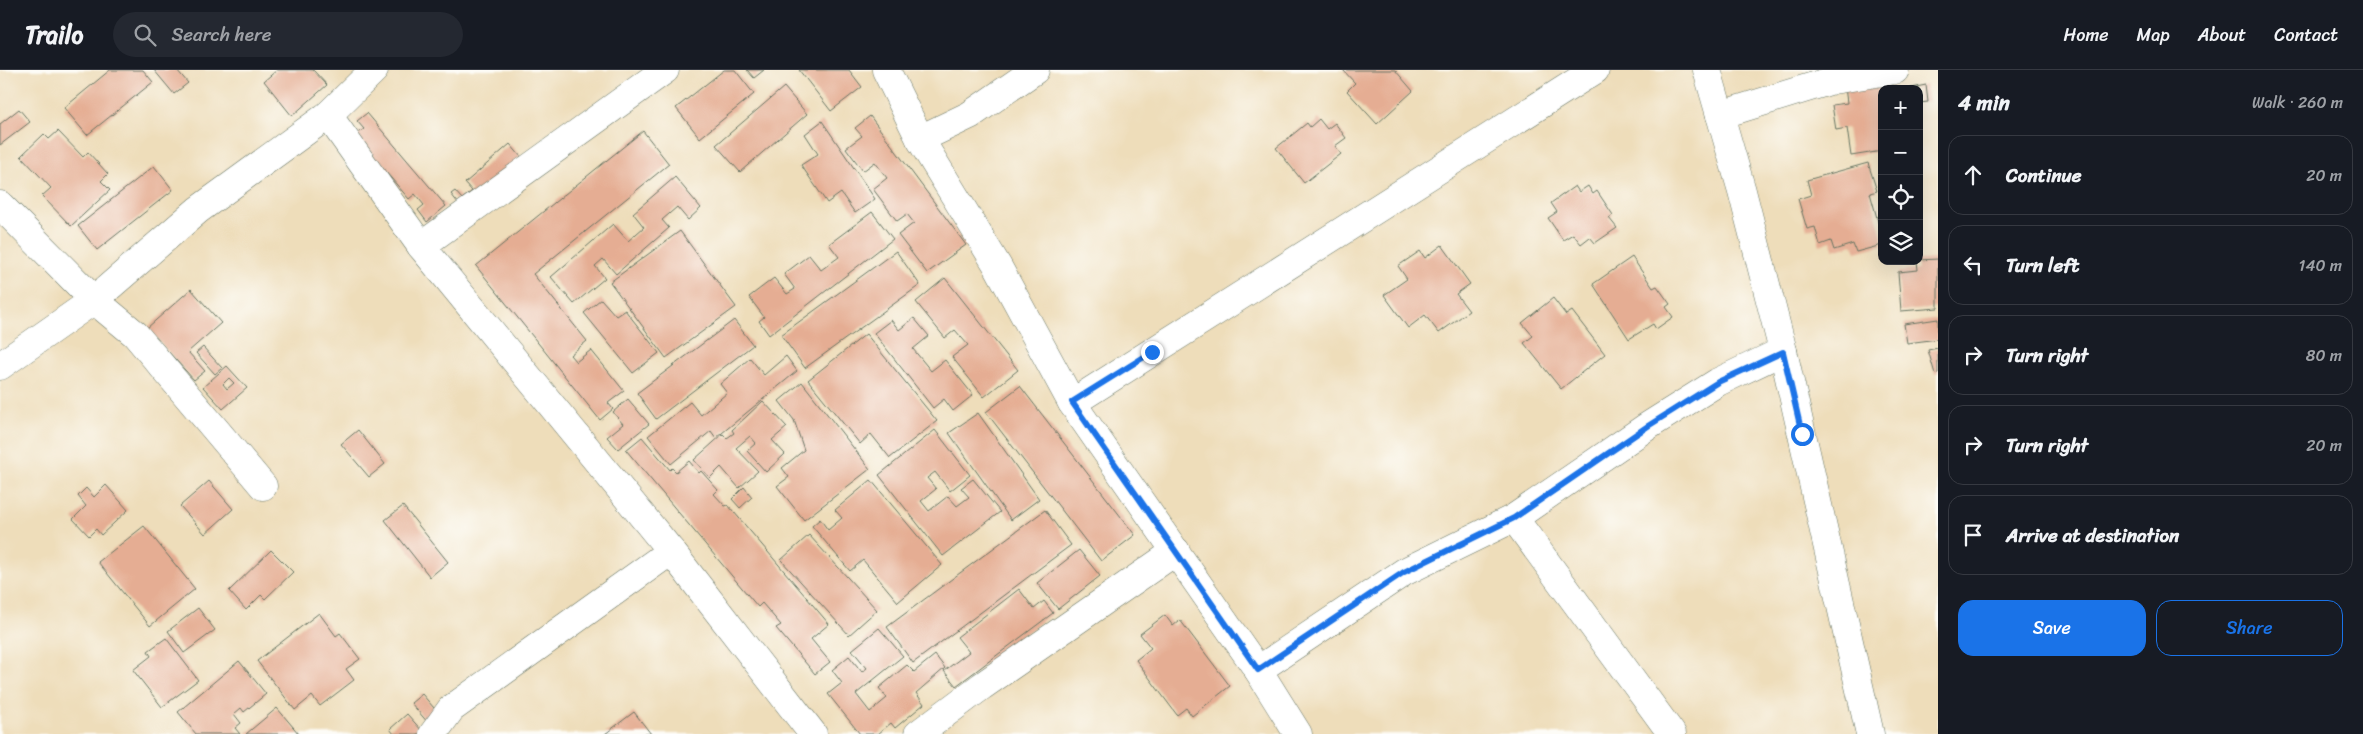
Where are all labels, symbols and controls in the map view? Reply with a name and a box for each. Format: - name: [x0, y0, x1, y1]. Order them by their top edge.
- search box: [113, 12, 463, 57]
- text: Trailo: [25, 14, 83, 56]
- text: Search here: [171, 18, 272, 51]
- text: Home: [2064, 19, 2109, 51]
- text: Map: [2137, 19, 2170, 51]
- text: About: [2198, 19, 2246, 51]
- text: Contact: [2274, 19, 2338, 51]
- icon: search: [131, 21, 159, 49]
- text: 4 min: [1958, 84, 2010, 122]
- map controls: [1878, 85, 1923, 265]
- button: +: [1878, 85, 1923, 130]
- text: Walk · 260 m: [2252, 88, 2343, 117]
- button: −: [1878, 130, 1923, 175]
- text: Continue: [2006, 159, 2082, 192]
- icon: ahead: [1959, 161, 1987, 189]
- text: 20 m: [2306, 161, 2342, 190]
- button: locate: [1878, 175, 1923, 220]
- button: layers: [1878, 220, 1923, 265]
- text: Turn left: [2006, 249, 2079, 282]
- icon: left: [1959, 251, 1987, 279]
- text: 140 m: [2299, 251, 2342, 280]
- text: Turn right: [2006, 339, 2088, 372]
- route end: [1141, 341, 1164, 364]
- icon: right: [1959, 341, 1987, 369]
- text: 80 m: [2306, 341, 2342, 370]
- route start: [1791, 423, 1814, 446]
- text: Turn right: [2006, 429, 2088, 462]
- icon: right: [1959, 431, 1987, 459]
- text: 20 m: [2306, 431, 2342, 460]
- text: Arrive at destination: [2006, 519, 2179, 552]
- icon: arrive: [1959, 521, 1987, 549]
- button: Save: [1958, 600, 2146, 656]
- button: Share: [2156, 600, 2343, 656]

